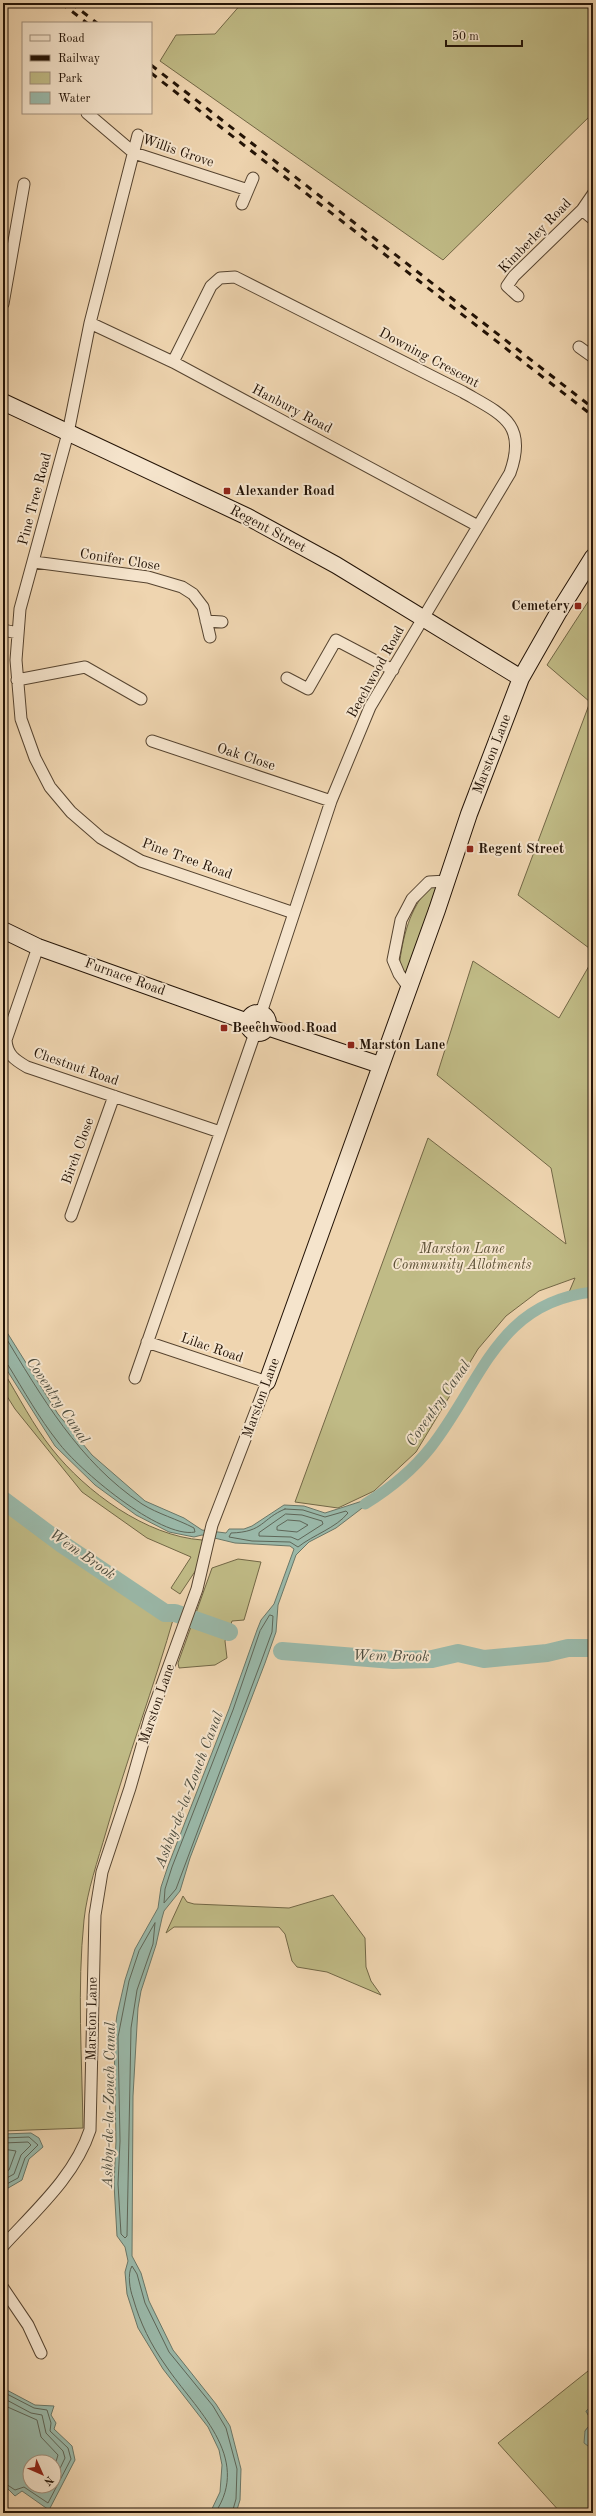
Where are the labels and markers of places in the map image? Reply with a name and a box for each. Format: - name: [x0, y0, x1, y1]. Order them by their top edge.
- place label: Alexander Road: [235, 484, 335, 498]
- marker: Alexander Road: [222, 486, 232, 496]
- place label: Cemetery: [511, 599, 570, 613]
- marker: Cemetery: [573, 601, 583, 611]
- place label: Regent Street: [478, 842, 564, 856]
- marker: Regent Street: [465, 844, 475, 854]
- place label: Beechwood Road: [232, 1021, 338, 1035]
- marker: Beechwood Road: [219, 1023, 229, 1033]
- place label: Marston Lane: [359, 1038, 445, 1052]
- marker: Marston Lane: [346, 1040, 356, 1050]

